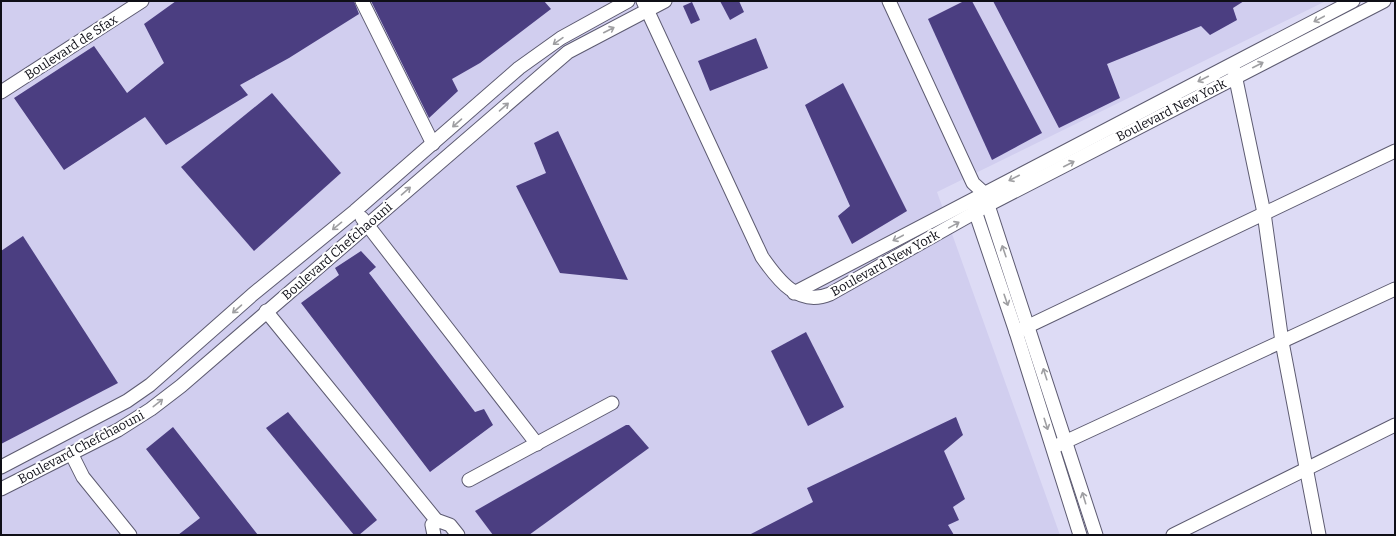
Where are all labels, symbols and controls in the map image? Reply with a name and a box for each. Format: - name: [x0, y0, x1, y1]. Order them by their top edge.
- street label: Boulevard de Sfax: [22, 11, 120, 83]
- one-way arrow: [1313, 16, 1325, 23]
- one-way arrow: [602, 26, 614, 34]
- one-way arrow: [552, 37, 563, 45]
- one-way arrow: [1252, 61, 1264, 68]
- street label: Boulevard New York: [1113, 75, 1229, 144]
- one-way arrow: [1198, 76, 1210, 84]
- one-way arrow: [499, 102, 510, 111]
- one-way arrow: [452, 118, 462, 127]
- one-way arrow: [1062, 159, 1074, 167]
- one-way arrow: [1008, 175, 1020, 182]
- one-way arrow: [400, 187, 411, 196]
- street label: Boulevard Chefchaouni: [279, 199, 395, 303]
- one-way arrow: [948, 220, 960, 228]
- one-way arrow: [332, 221, 343, 230]
- street label: Boulevard New York: [828, 227, 942, 299]
- one-way arrow: [893, 235, 905, 243]
- one-way arrow: [1000, 244, 1007, 257]
- one-way arrow: [1002, 294, 1010, 306]
- one-way arrow: [232, 304, 242, 313]
- one-way arrow: [1041, 368, 1048, 381]
- one-way arrow: [153, 399, 164, 408]
- street label: Boulevard Chefchaouni: [15, 407, 147, 487]
- one-way arrow: [1043, 417, 1050, 430]
- one-way arrow: [1080, 492, 1088, 504]

